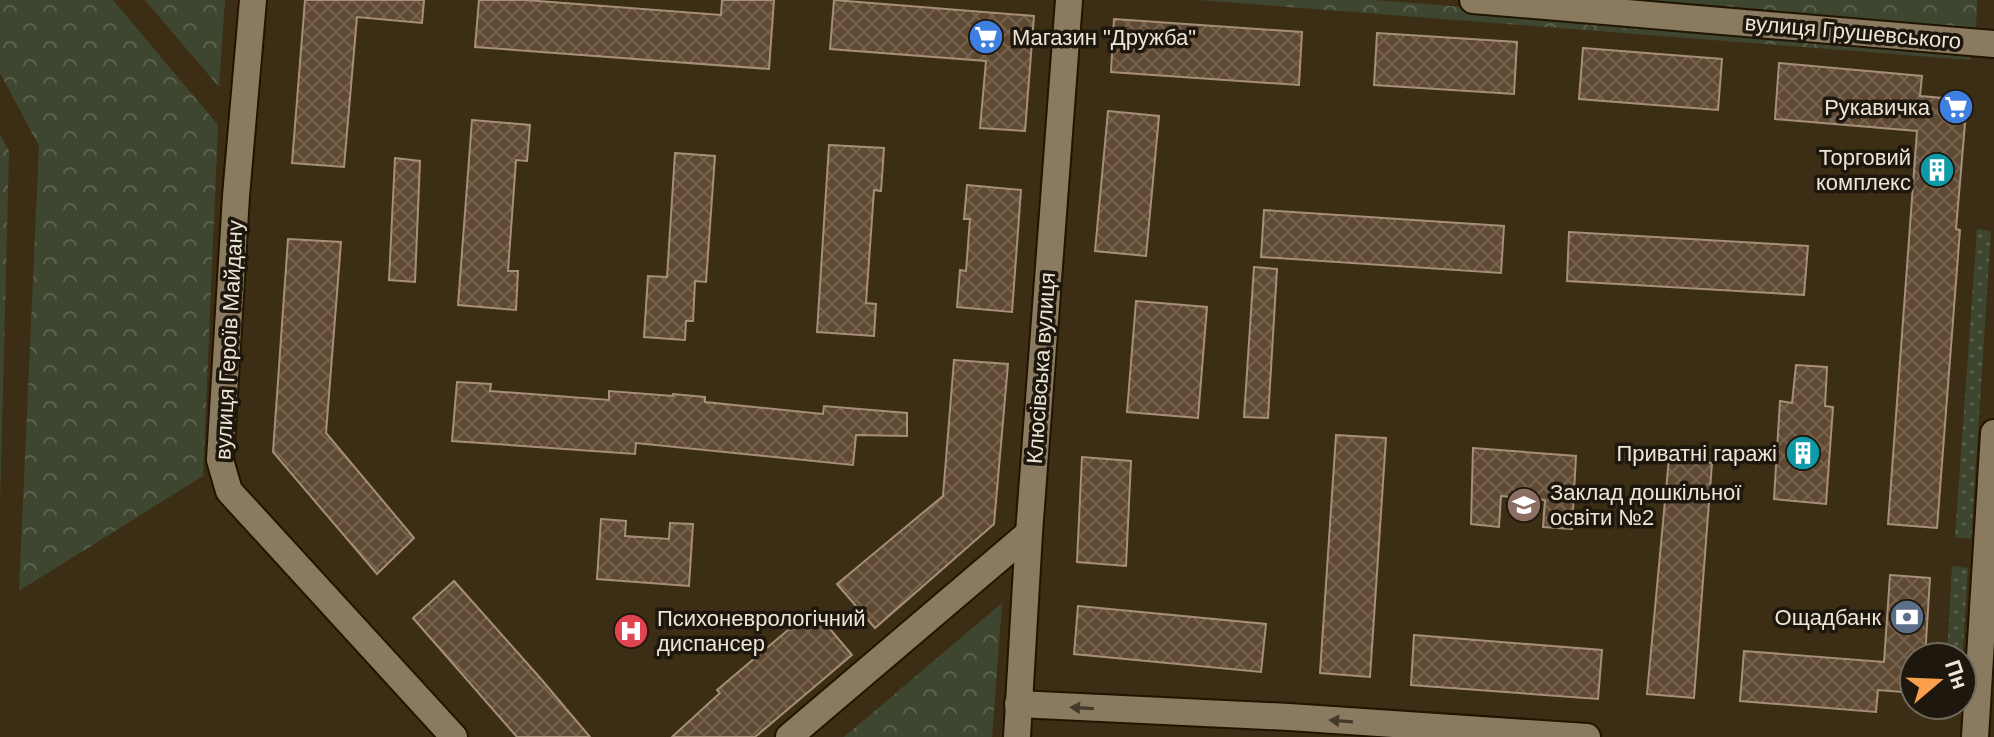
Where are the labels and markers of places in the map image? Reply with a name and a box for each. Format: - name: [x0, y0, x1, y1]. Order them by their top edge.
- supermarket icon: Магазин "Дружба": [967, 18, 1005, 56]
- place label: Магазин "Дружба": [1012, 25, 1196, 50]
- supermarket icon: Рукавичка: [1937, 88, 1975, 126]
- place label: Рукавичка: [1824, 95, 1931, 120]
- place label: Торговий комплекс: [1816, 145, 1911, 195]
- building icon: Торговий комплекс: [1918, 151, 1956, 189]
- building icon: Приватні гаражі: [1784, 434, 1822, 472]
- place label: Приватні гаражі: [1616, 441, 1777, 466]
- place label: Заклад дошкільної освіти №2: [1550, 480, 1741, 530]
- school or university icon: Заклад дошкільної освіти №2: [1505, 486, 1543, 524]
- bank icon: Ощадбанк: [1888, 598, 1926, 636]
- place label: Ощадбанк: [1775, 605, 1881, 630]
- place label: Психоневрологічний диспансер: [657, 606, 866, 656]
- hospital icon: Психоневрологічний диспансер: [612, 612, 650, 650]

